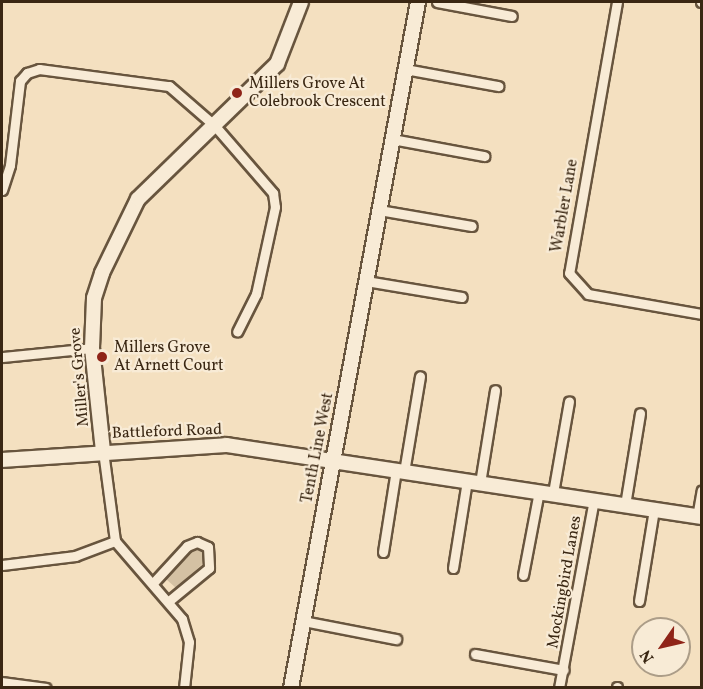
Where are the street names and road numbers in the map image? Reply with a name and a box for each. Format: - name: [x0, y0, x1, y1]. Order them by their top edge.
- street label: Warbler Lane: [547, 158, 583, 254]
- street label: Miller's Grove: [66, 327, 94, 427]
- street label: Tenth Line West: [298, 391, 338, 505]
- street label: Battleford Road: [112, 420, 222, 444]
- street label: Mockingbird Lanes: [544, 514, 586, 650]

